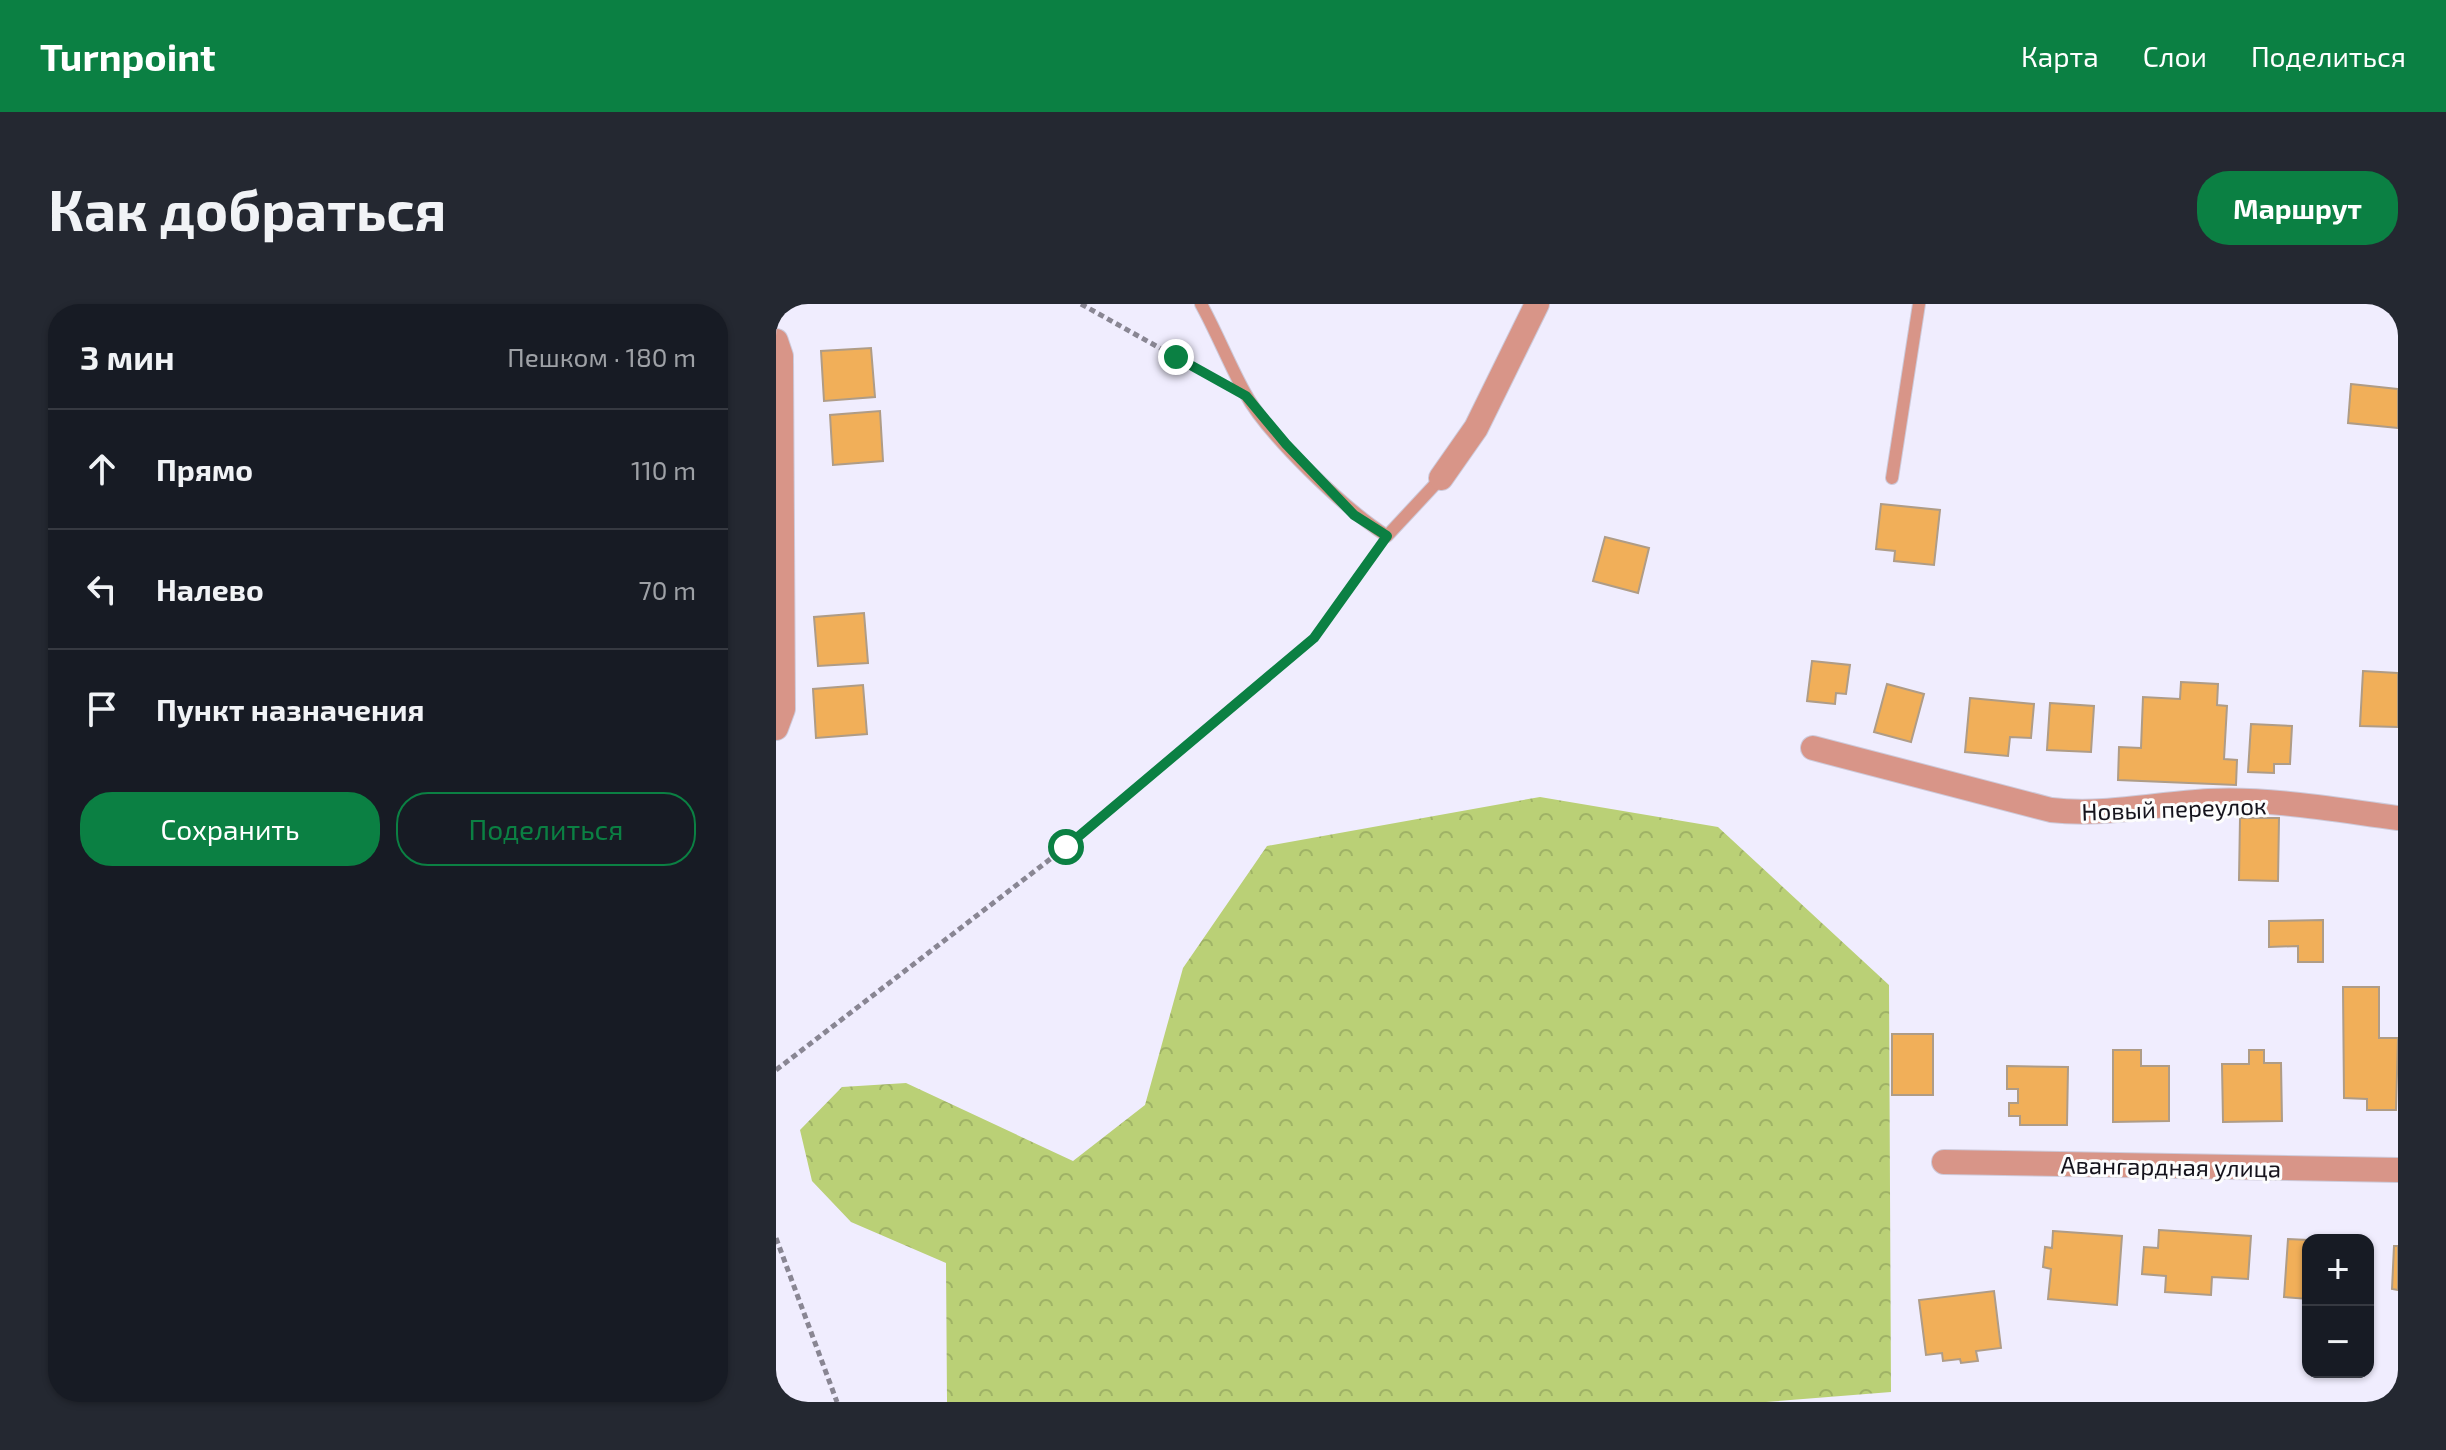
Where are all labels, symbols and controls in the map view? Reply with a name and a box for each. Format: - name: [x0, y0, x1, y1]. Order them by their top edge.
- text: Turnpoint: [40, 33, 216, 79]
- text: Карта: [2021, 39, 2099, 73]
- text: Слои: [2143, 39, 2207, 73]
- text: Поделиться: [2251, 39, 2406, 73]
- button: Маршрут: [2197, 171, 2398, 245]
- text: Как добраться: [48, 175, 446, 242]
- text: 3 мин: [80, 336, 175, 377]
- route end: [1158, 339, 1194, 375]
- text: Пешком · 180 m: [507, 341, 696, 372]
- icon: ahead: [80, 447, 124, 491]
- text: Прямо: [156, 451, 253, 487]
- text: 110 m: [631, 454, 696, 485]
- icon: left: [80, 567, 124, 611]
- text: Налево: [156, 571, 264, 607]
- text: 70 m: [638, 574, 696, 605]
- icon: arrive: [80, 687, 124, 731]
- text: Пункт назначения: [156, 691, 424, 727]
- street label: Новый переулок: [2081, 790, 2267, 827]
- button: Сохранить: [80, 792, 380, 866]
- button: Поделиться: [396, 792, 696, 866]
- route start: [1048, 829, 1084, 865]
- street label: Авангардная улица: [2060, 1150, 2281, 1183]
- map controls: [2302, 1234, 2374, 1378]
- button: +: [2302, 1234, 2374, 1306]
- button: −: [2302, 1306, 2374, 1378]

